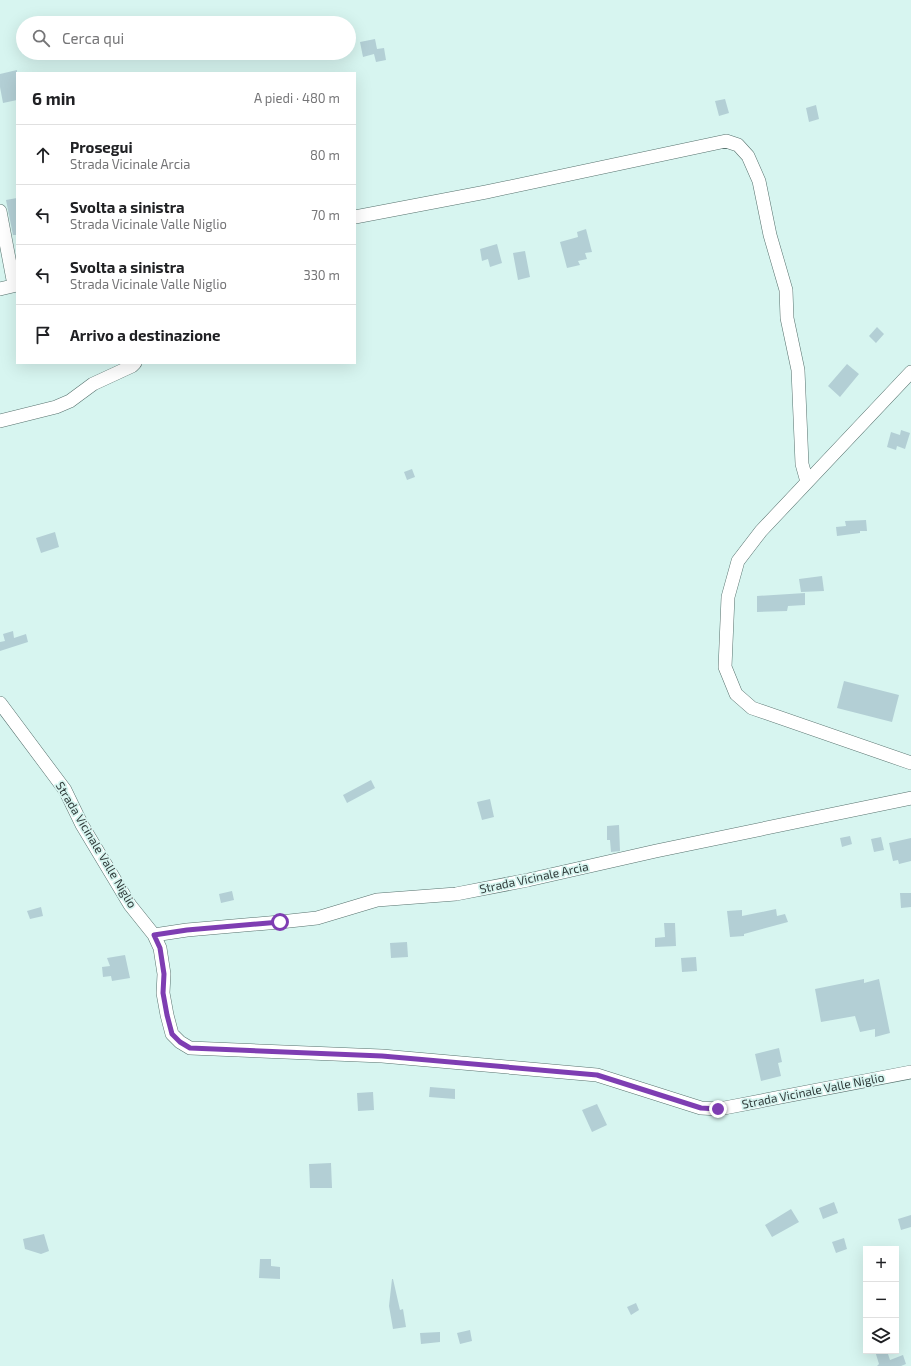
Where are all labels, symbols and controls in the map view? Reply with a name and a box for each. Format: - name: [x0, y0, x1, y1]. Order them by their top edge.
- search box: [16, 16, 356, 60]
- icon: search: [30, 27, 52, 49]
- text: Cerca qui: [62, 29, 124, 47]
- text: 6 min: [32, 88, 76, 108]
- text: A piedi · 480 m: [254, 90, 340, 106]
- text: Prosegui: [70, 138, 133, 156]
- icon: ahead: [32, 144, 54, 166]
- text: 80 m: [310, 147, 340, 163]
- text: Strada Vicinale Arcia: [70, 156, 190, 172]
- text: Svolta a sinistra: [70, 198, 185, 216]
- icon: left: [32, 204, 54, 226]
- text: 70 m: [311, 207, 340, 223]
- text: Strada Vicinale Valle Niglio: [70, 216, 227, 232]
- text: Svolta a sinistra: [70, 258, 185, 276]
- icon: left: [32, 264, 54, 286]
- text: 330 m: [303, 267, 340, 283]
- text: Strada Vicinale Valle Niglio: [70, 276, 227, 292]
- icon: arrive: [32, 324, 54, 346]
- text: Arrivo a destinazione: [70, 326, 221, 344]
- street label: Strada Vicinale Valle Niglio: [54, 779, 140, 910]
- street label: Strada Vicinale Arcia: [478, 859, 590, 895]
- route start: [271, 913, 289, 931]
- street label: Strada Vicinale Valle Niglio: [740, 1069, 885, 1111]
- route end: [709, 1100, 727, 1118]
- map controls: [863, 1246, 899, 1354]
- button: +: [863, 1246, 899, 1282]
- button: −: [863, 1282, 899, 1318]
- button: layers: [863, 1318, 899, 1354]

